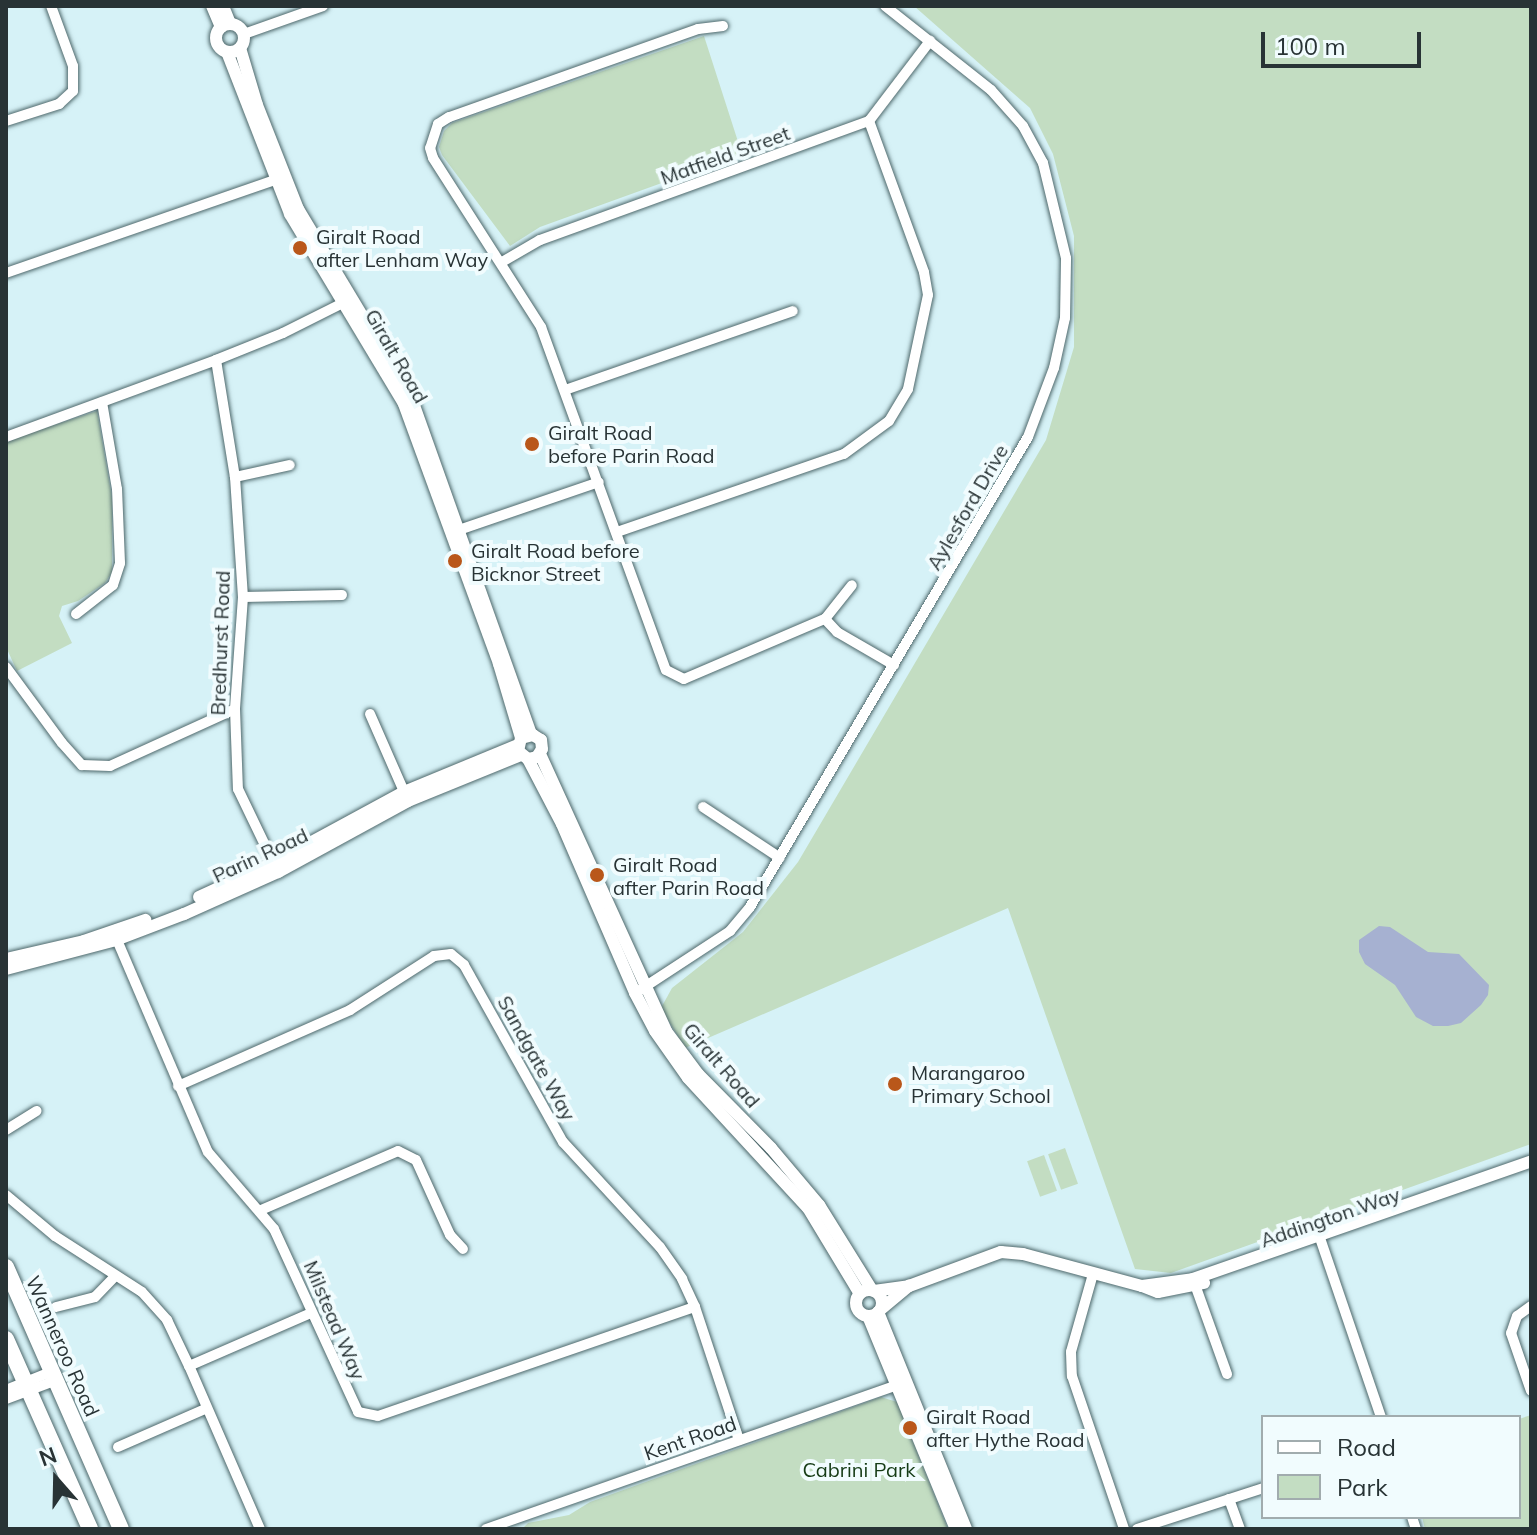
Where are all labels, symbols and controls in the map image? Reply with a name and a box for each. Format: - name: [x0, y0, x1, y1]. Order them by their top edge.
- scale bar: [1265, 16, 1425, 66]
- text: 100 m: [1275, 31, 1346, 61]
- street label: Matfield Street: [657, 120, 793, 190]
- place label: Giralt Road after Lenham Way: [316, 224, 488, 271]
- marker: Giralt Road after Lenham Way: [291, 239, 309, 257]
- street label: Giralt Road: [360, 305, 434, 407]
- place label: Giralt Road before Parin Road: [548, 420, 715, 467]
- marker: Giralt Road before Parin Road: [523, 435, 541, 453]
- street label: Aylesford Drive: [921, 440, 1013, 574]
- place label: Giralt Road before Bicknor Street: [471, 538, 640, 585]
- marker: Giralt Road before Bicknor Street: [446, 552, 464, 570]
- street label: Bredhurst Road: [205, 570, 235, 716]
- street label: Parin Road: [208, 822, 312, 888]
- place label: Giralt Road after Parin Road: [613, 852, 764, 899]
- marker: Giralt Road after Parin Road: [588, 866, 606, 884]
- street label: Sandgate Way: [493, 991, 581, 1125]
- street label: Giralt Road: [679, 1018, 765, 1112]
- place label: Marangaroo Primary School: [911, 1060, 1051, 1107]
- marker: Marangaroo Primary School: [886, 1075, 904, 1093]
- street label: Addington Way: [1257, 1182, 1403, 1252]
- street label: Milstead Way: [299, 1257, 371, 1383]
- street label: Wanneroo Road: [21, 1272, 105, 1420]
- place label: Giralt Road after Hythe Road: [926, 1404, 1085, 1451]
- street label: Kent Road: [641, 1411, 739, 1465]
- legend: [1261, 1415, 1521, 1519]
- marker: Giralt Road after Hythe Road: [901, 1419, 919, 1437]
- text: Road: [1337, 1432, 1396, 1462]
- north arrow: [16, 1439, 96, 1519]
- text: N: [35, 1440, 60, 1472]
- park label: Cabrini Park: [802, 1457, 916, 1481]
- text: Park: [1337, 1472, 1388, 1502]

